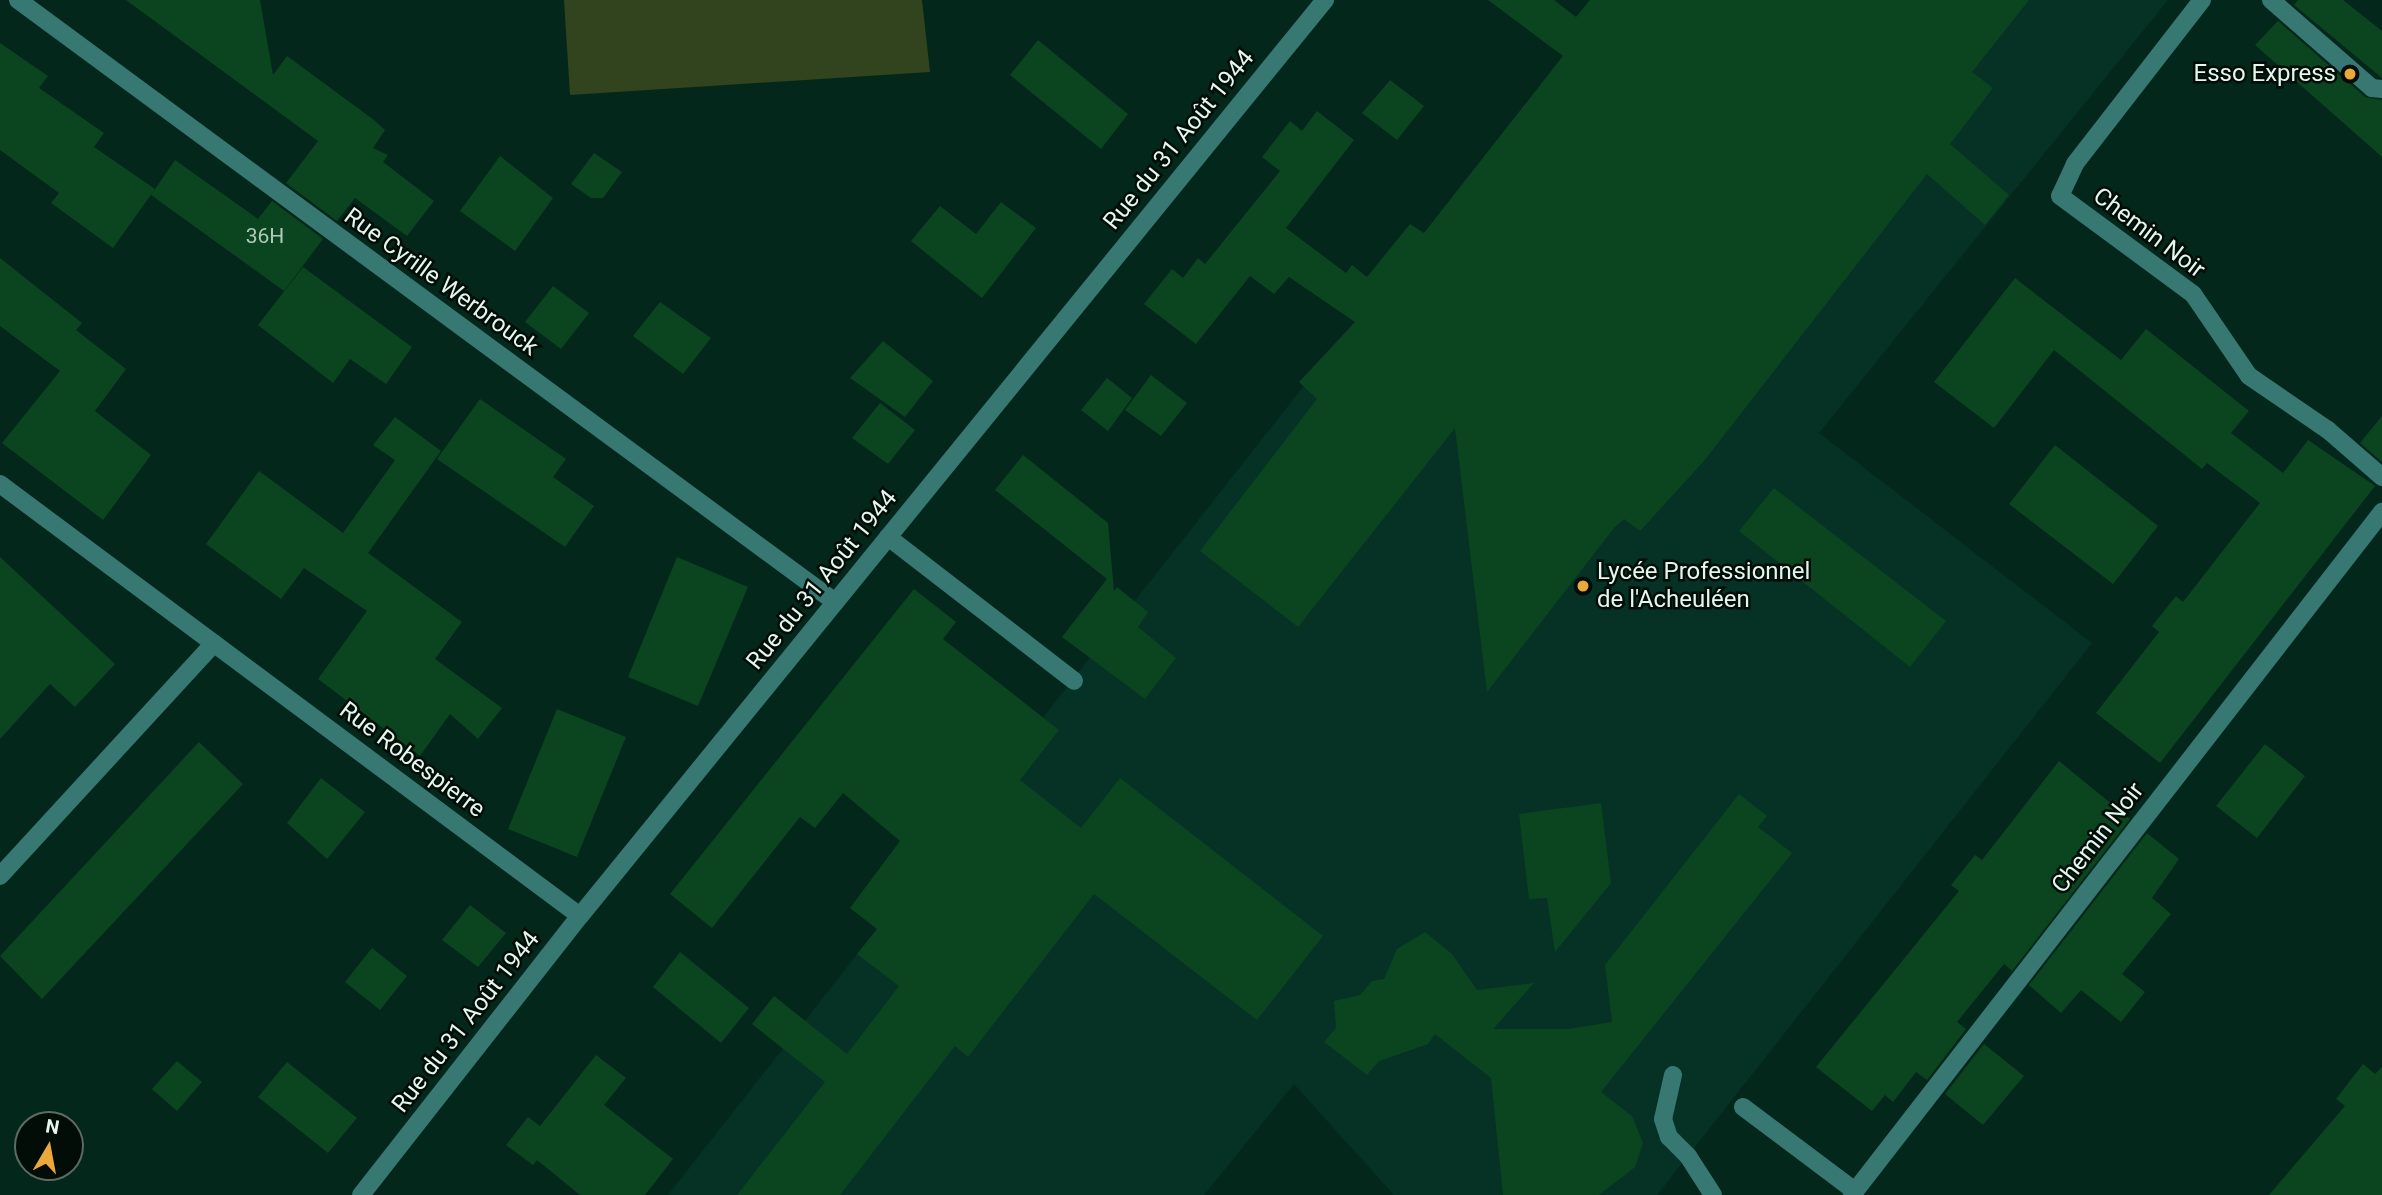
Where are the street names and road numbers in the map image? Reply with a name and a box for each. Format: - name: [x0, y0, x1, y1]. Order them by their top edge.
- street label: Rue du 31 Août 1944: [1098, 44, 1260, 236]
- street label: Chemin Noir: [2087, 182, 2211, 284]
- street label: Rue Cyrille Werbrouck: [338, 202, 544, 362]
- street label: Rue du 31 Août 1944: [741, 484, 903, 676]
- street label: Rue Robespierre: [334, 696, 490, 824]
- street label: Chemin Noir: [2046, 777, 2150, 899]
- street label: Rue du 31 Août 1944: [386, 925, 546, 1119]

